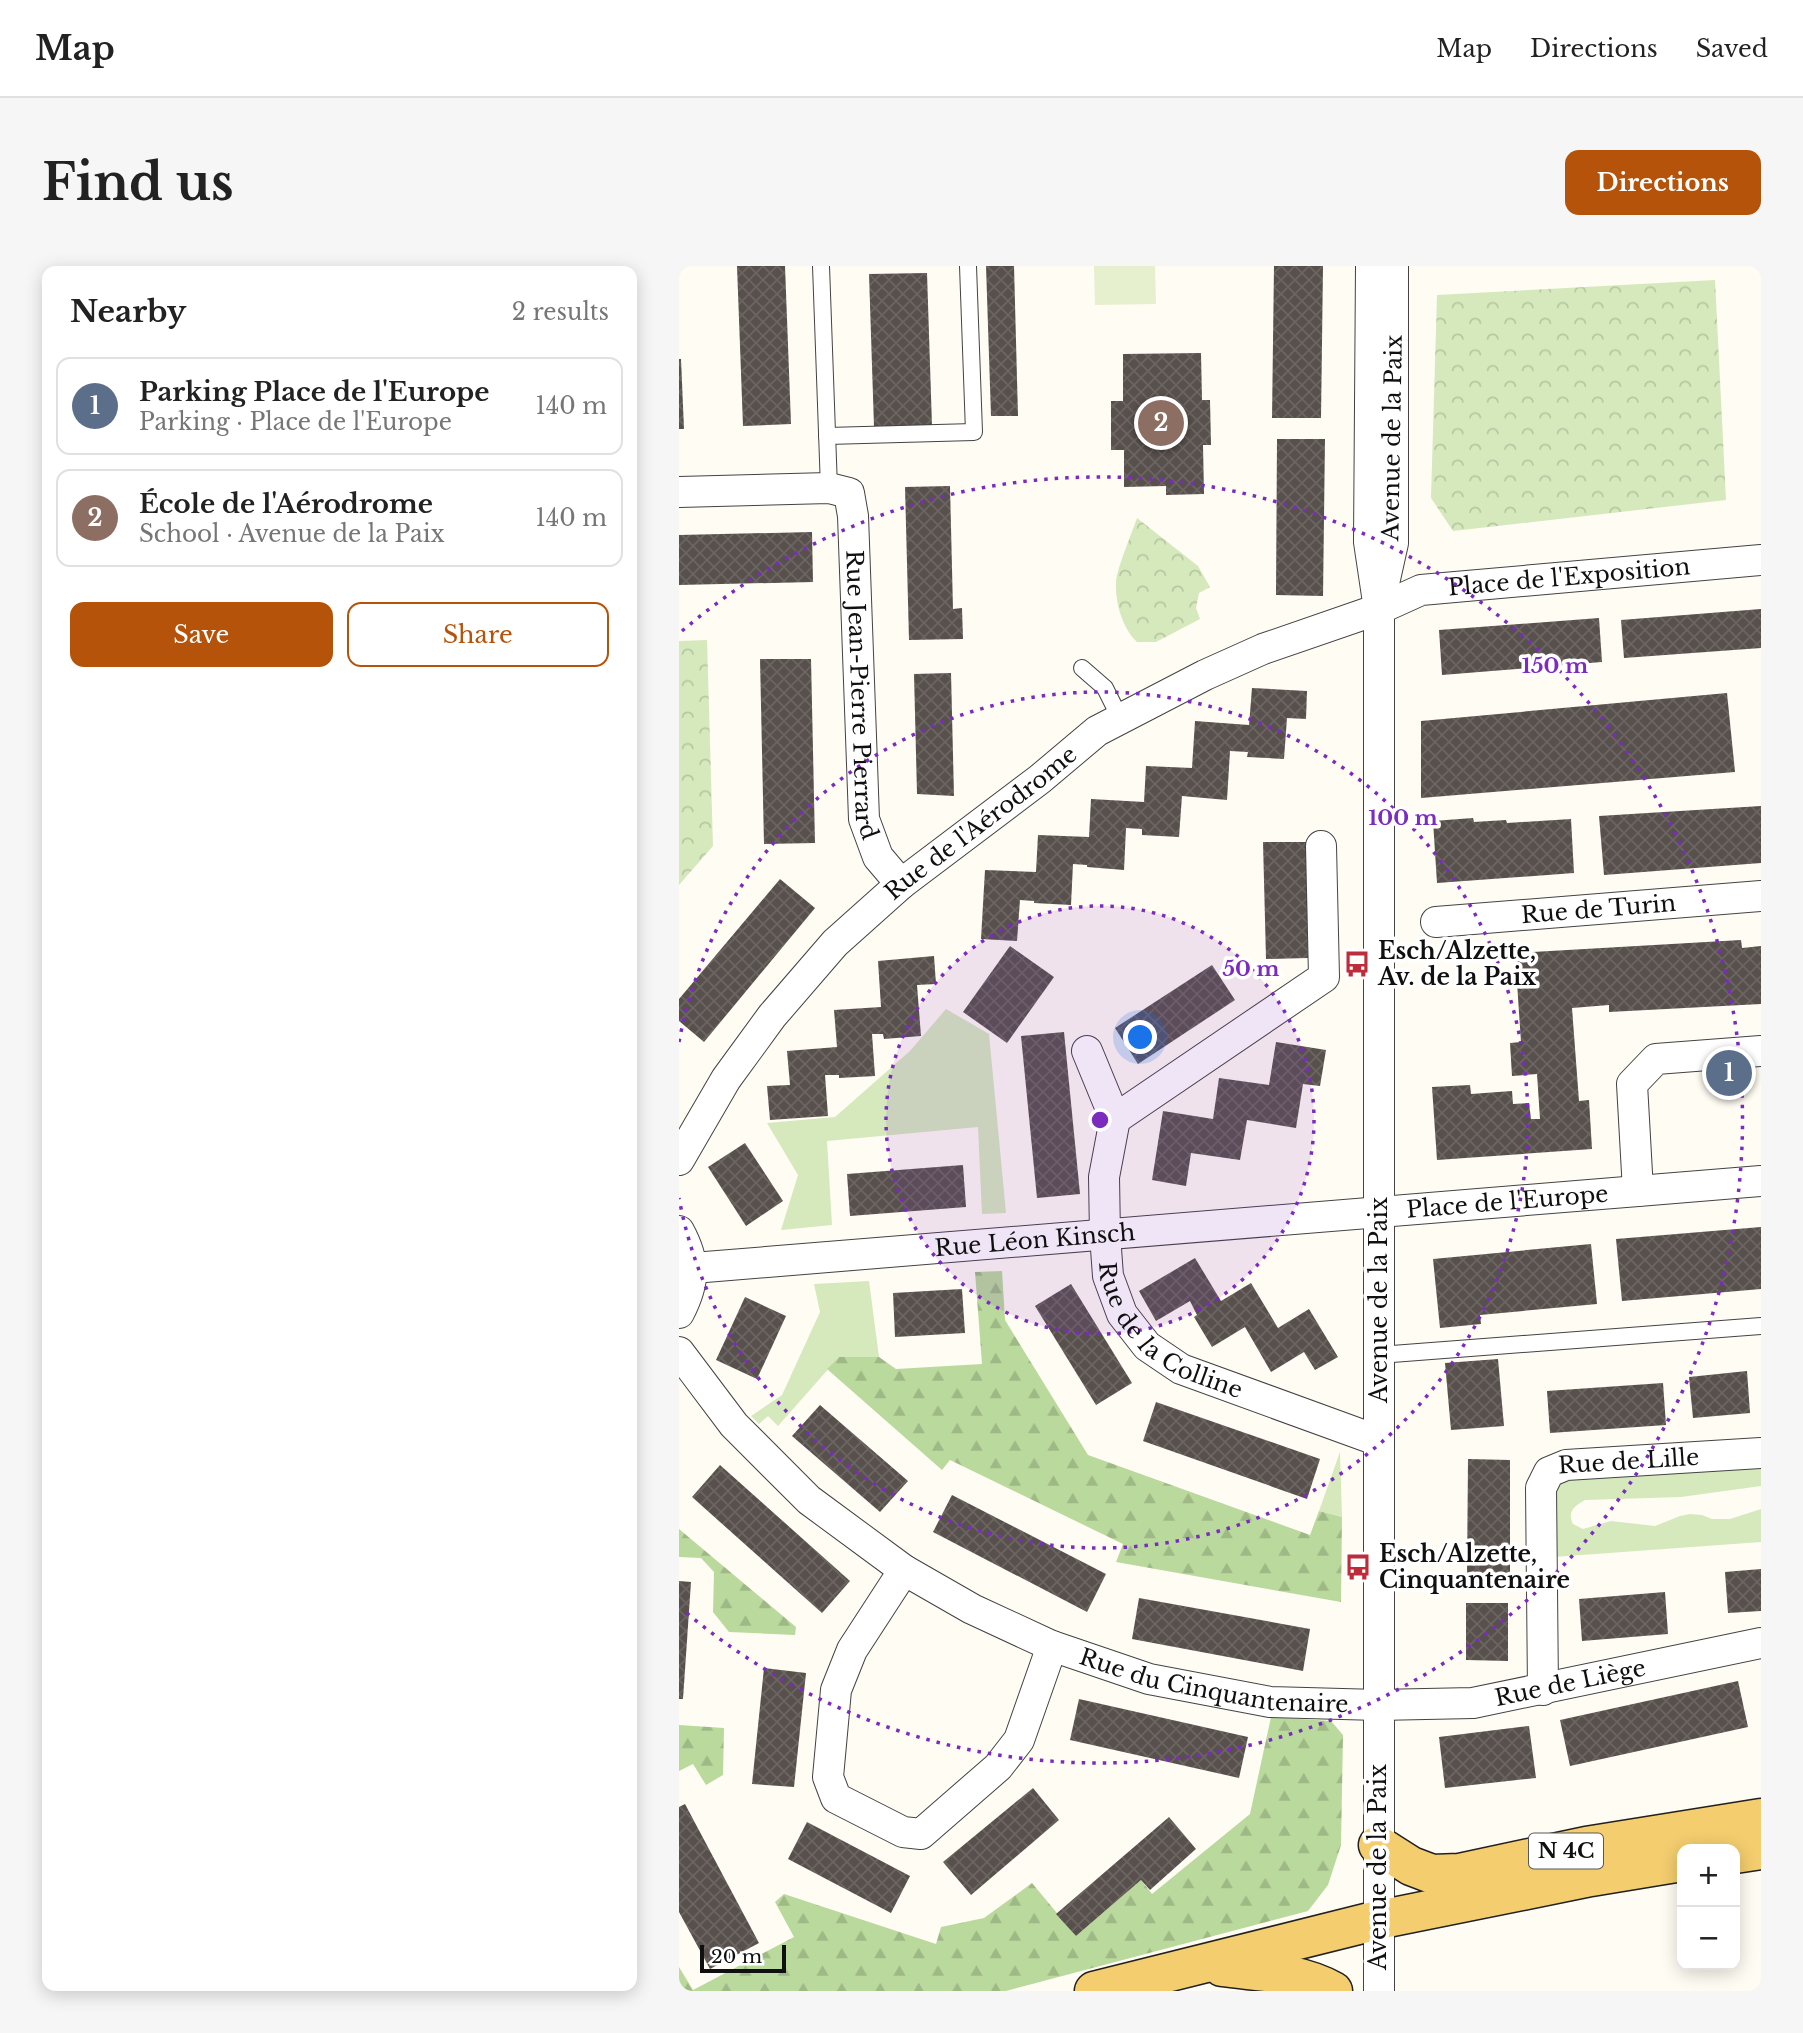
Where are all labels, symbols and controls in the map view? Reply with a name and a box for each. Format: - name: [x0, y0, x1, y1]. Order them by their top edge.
- text: Map: [35, 28, 115, 69]
- text: Map: [1436, 34, 1492, 63]
- text: Directions: [1530, 34, 1658, 63]
- text: Saved: [1696, 34, 1768, 63]
- button: Directions: [1565, 150, 1761, 215]
- text: Find us: [42, 152, 234, 213]
- text: Nearby: [70, 293, 186, 330]
- text: 2 results: [512, 298, 609, 326]
- street label: Avenue de la Paix: [1376, 335, 1408, 542]
- text: Parking Place de l'Europe: [139, 376, 489, 408]
- text: 1: [90, 392, 100, 420]
- text: 140 m: [536, 392, 607, 420]
- pin: 2: [1138, 397, 1184, 449]
- text: Parking · Place de l'Europe: [139, 408, 452, 436]
- text: École de l'Aérodrome: [139, 488, 433, 520]
- text: 2: [88, 504, 102, 532]
- text: 140 m: [536, 504, 607, 532]
- text: School · Avenue de la Paix: [139, 520, 445, 548]
- street label: Rue Jean-Pierre Pierrard: [840, 549, 884, 843]
- street label: Place de l'Exposition: [1447, 552, 1692, 602]
- button: Save: [70, 602, 333, 667]
- button: Share: [347, 602, 609, 667]
- text: 150 m: [1522, 653, 1588, 679]
- street label: Rue de l'Aérodrome: [879, 740, 1082, 906]
- text: 100 m: [1368, 805, 1438, 831]
- street label: Rue de Turin: [1520, 889, 1677, 929]
- place label: Esch/Alzette, Av. de la Paix: [1377, 937, 1536, 991]
- bus stop icon: Esch/Alzette, Av. de la Paix: [1342, 949, 1372, 979]
- text: 50 m: [1222, 956, 1280, 982]
- your location: [1123, 1020, 1157, 1054]
- pin: 1: [1706, 1047, 1752, 1099]
- centre of rings: [1088, 1108, 1112, 1132]
- street label: Place de l'Europe: [1405, 1179, 1609, 1224]
- street label: Avenue de la Paix: [1365, 1197, 1393, 1404]
- street label: Rue Léon Kinsch: [934, 1218, 1136, 1262]
- street label: Rue de la Colline: [1093, 1261, 1246, 1404]
- street label: Rue de Lille: [1557, 1443, 1700, 1479]
- place label: Esch/Alzette, Cinquantenaire: [1379, 1540, 1570, 1594]
- bus stop icon: Esch/Alzette, Cinquantenaire: [1343, 1552, 1373, 1582]
- street label: Rue du Cinquantenaire: [1076, 1642, 1349, 1718]
- street label: Rue de Liège: [1492, 1653, 1648, 1712]
- street label: Avenue de la Paix: [1364, 1764, 1392, 1971]
- road number: N 4C: [1529, 1834, 1603, 1868]
- map controls: [1677, 1844, 1740, 1970]
- button: +: [1677, 1844, 1740, 1907]
- button: −: [1677, 1907, 1740, 1970]
- scale bar: [700, 1942, 786, 1974]
- text: 20 m: [711, 1945, 762, 1968]

